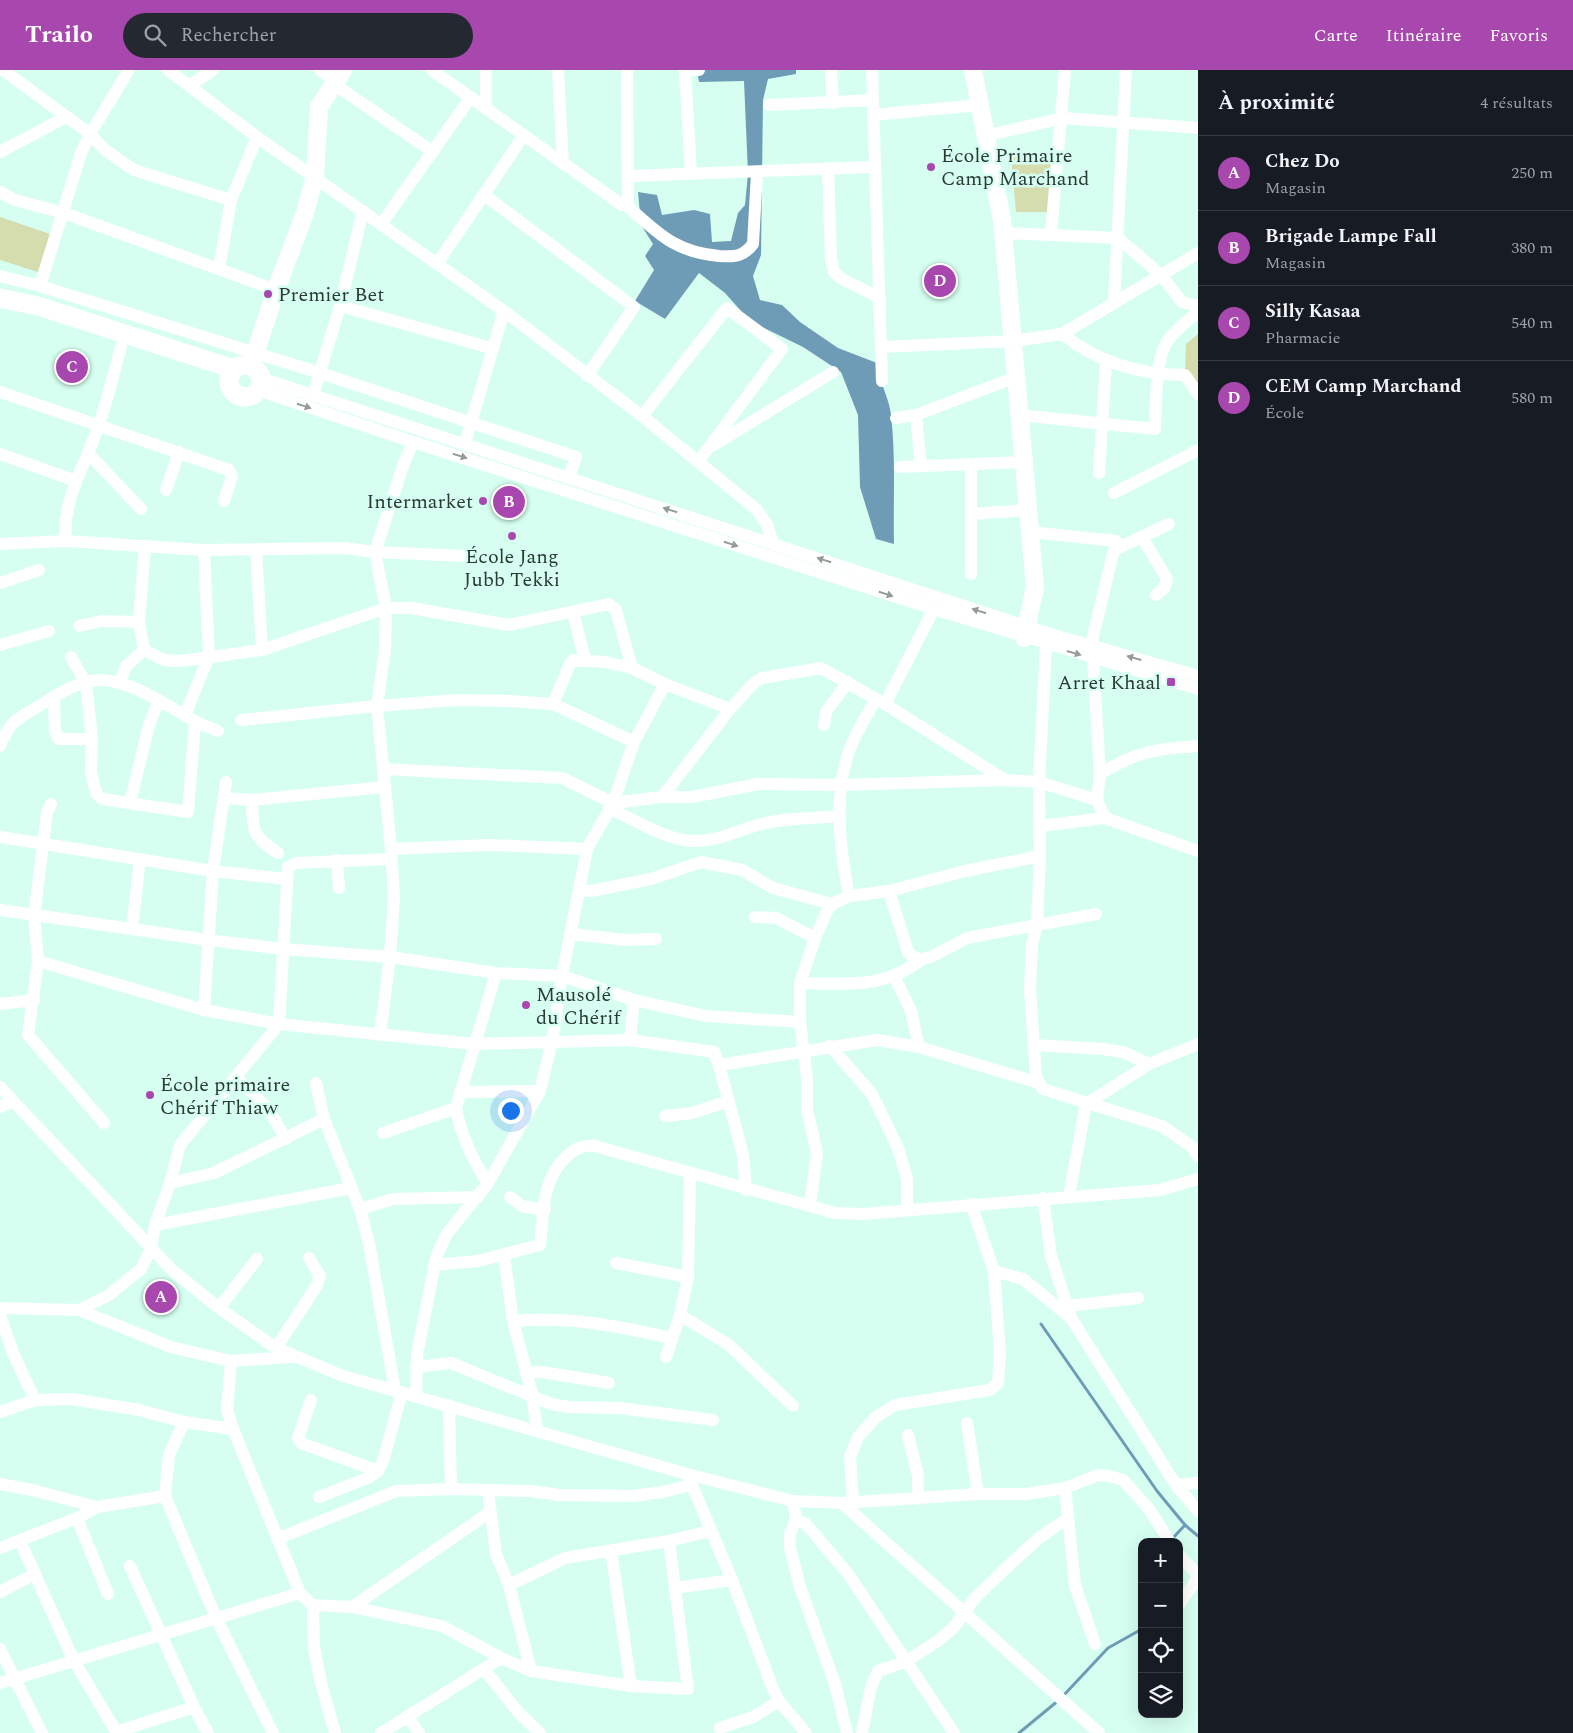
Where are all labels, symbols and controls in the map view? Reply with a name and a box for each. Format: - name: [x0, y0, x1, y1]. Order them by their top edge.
- search box: [123, 13, 473, 58]
- text: Trailo: [25, 17, 93, 53]
- icon: search: [141, 21, 169, 49]
- text: Rechercher: [181, 21, 276, 50]
- text: Carte: [1314, 22, 1358, 49]
- text: Itinéraire: [1386, 22, 1462, 49]
- text: Favoris: [1490, 22, 1548, 49]
- text: À proximité: [1218, 87, 1335, 119]
- text: 4 résultats: [1480, 91, 1553, 115]
- place label: École Primaire Camp Marchand: [941, 141, 1089, 194]
- text: Chez Do: [1265, 147, 1340, 176]
- marker: École Primaire Camp Marchand: [925, 161, 937, 173]
- text: A: [1228, 161, 1240, 185]
- text: 250 m: [1511, 161, 1553, 185]
- text: Magasin: [1265, 176, 1326, 200]
- text: Brigade Lampe Fall: [1265, 222, 1437, 251]
- text: B: [1228, 236, 1240, 260]
- text: 380 m: [1511, 236, 1553, 260]
- text: Magasin: [1265, 251, 1326, 275]
- pin: D: [924, 262, 956, 300]
- place label: Premier Bet: [278, 280, 384, 310]
- marker: Premier Bet: [262, 288, 274, 300]
- text: Silly Kasaa: [1265, 297, 1360, 326]
- text: C: [1228, 311, 1240, 335]
- text: 540 m: [1511, 311, 1553, 335]
- text: Pharmacie: [1265, 326, 1341, 350]
- pin: C: [56, 348, 88, 386]
- text: CEM Camp Marchand: [1265, 372, 1462, 401]
- text: D: [1228, 386, 1240, 410]
- text: 580 m: [1511, 386, 1553, 410]
- text: École: [1265, 401, 1304, 425]
- one-way arrow: [297, 402, 312, 410]
- one-way arrow: [453, 453, 468, 461]
- pin: B: [493, 483, 525, 521]
- place label: Intermarket: [367, 487, 473, 517]
- marker: Intermarket: [477, 495, 489, 507]
- one-way arrow: [662, 505, 677, 513]
- marker: École Jang Jubb Tekki: [506, 530, 518, 542]
- one-way arrow: [724, 541, 739, 548]
- place label: École Jang Jubb Tekki: [464, 542, 560, 595]
- one-way arrow: [817, 556, 832, 563]
- one-way arrow: [878, 591, 893, 598]
- one-way arrow: [971, 606, 986, 614]
- one-way arrow: [1067, 650, 1082, 658]
- one-way arrow: [1127, 653, 1142, 661]
- place label: Arret Khaal: [1058, 668, 1161, 698]
- marker: Arret Khaal: [1165, 676, 1177, 688]
- place label: Mausolé du Chérif: [536, 980, 622, 1033]
- marker: Mausolé du Chérif: [520, 999, 532, 1011]
- place label: École primaire Chérif Thiaw: [160, 1070, 290, 1123]
- marker: École primaire Chérif Thiaw: [144, 1089, 156, 1101]
- your location: [498, 1098, 524, 1124]
- pin: A: [145, 1278, 177, 1316]
- map controls: [1138, 1538, 1183, 1718]
- button: +: [1138, 1538, 1183, 1583]
- button: −: [1138, 1583, 1183, 1628]
- button: locate: [1138, 1628, 1183, 1673]
- button: layers: [1138, 1673, 1183, 1718]

